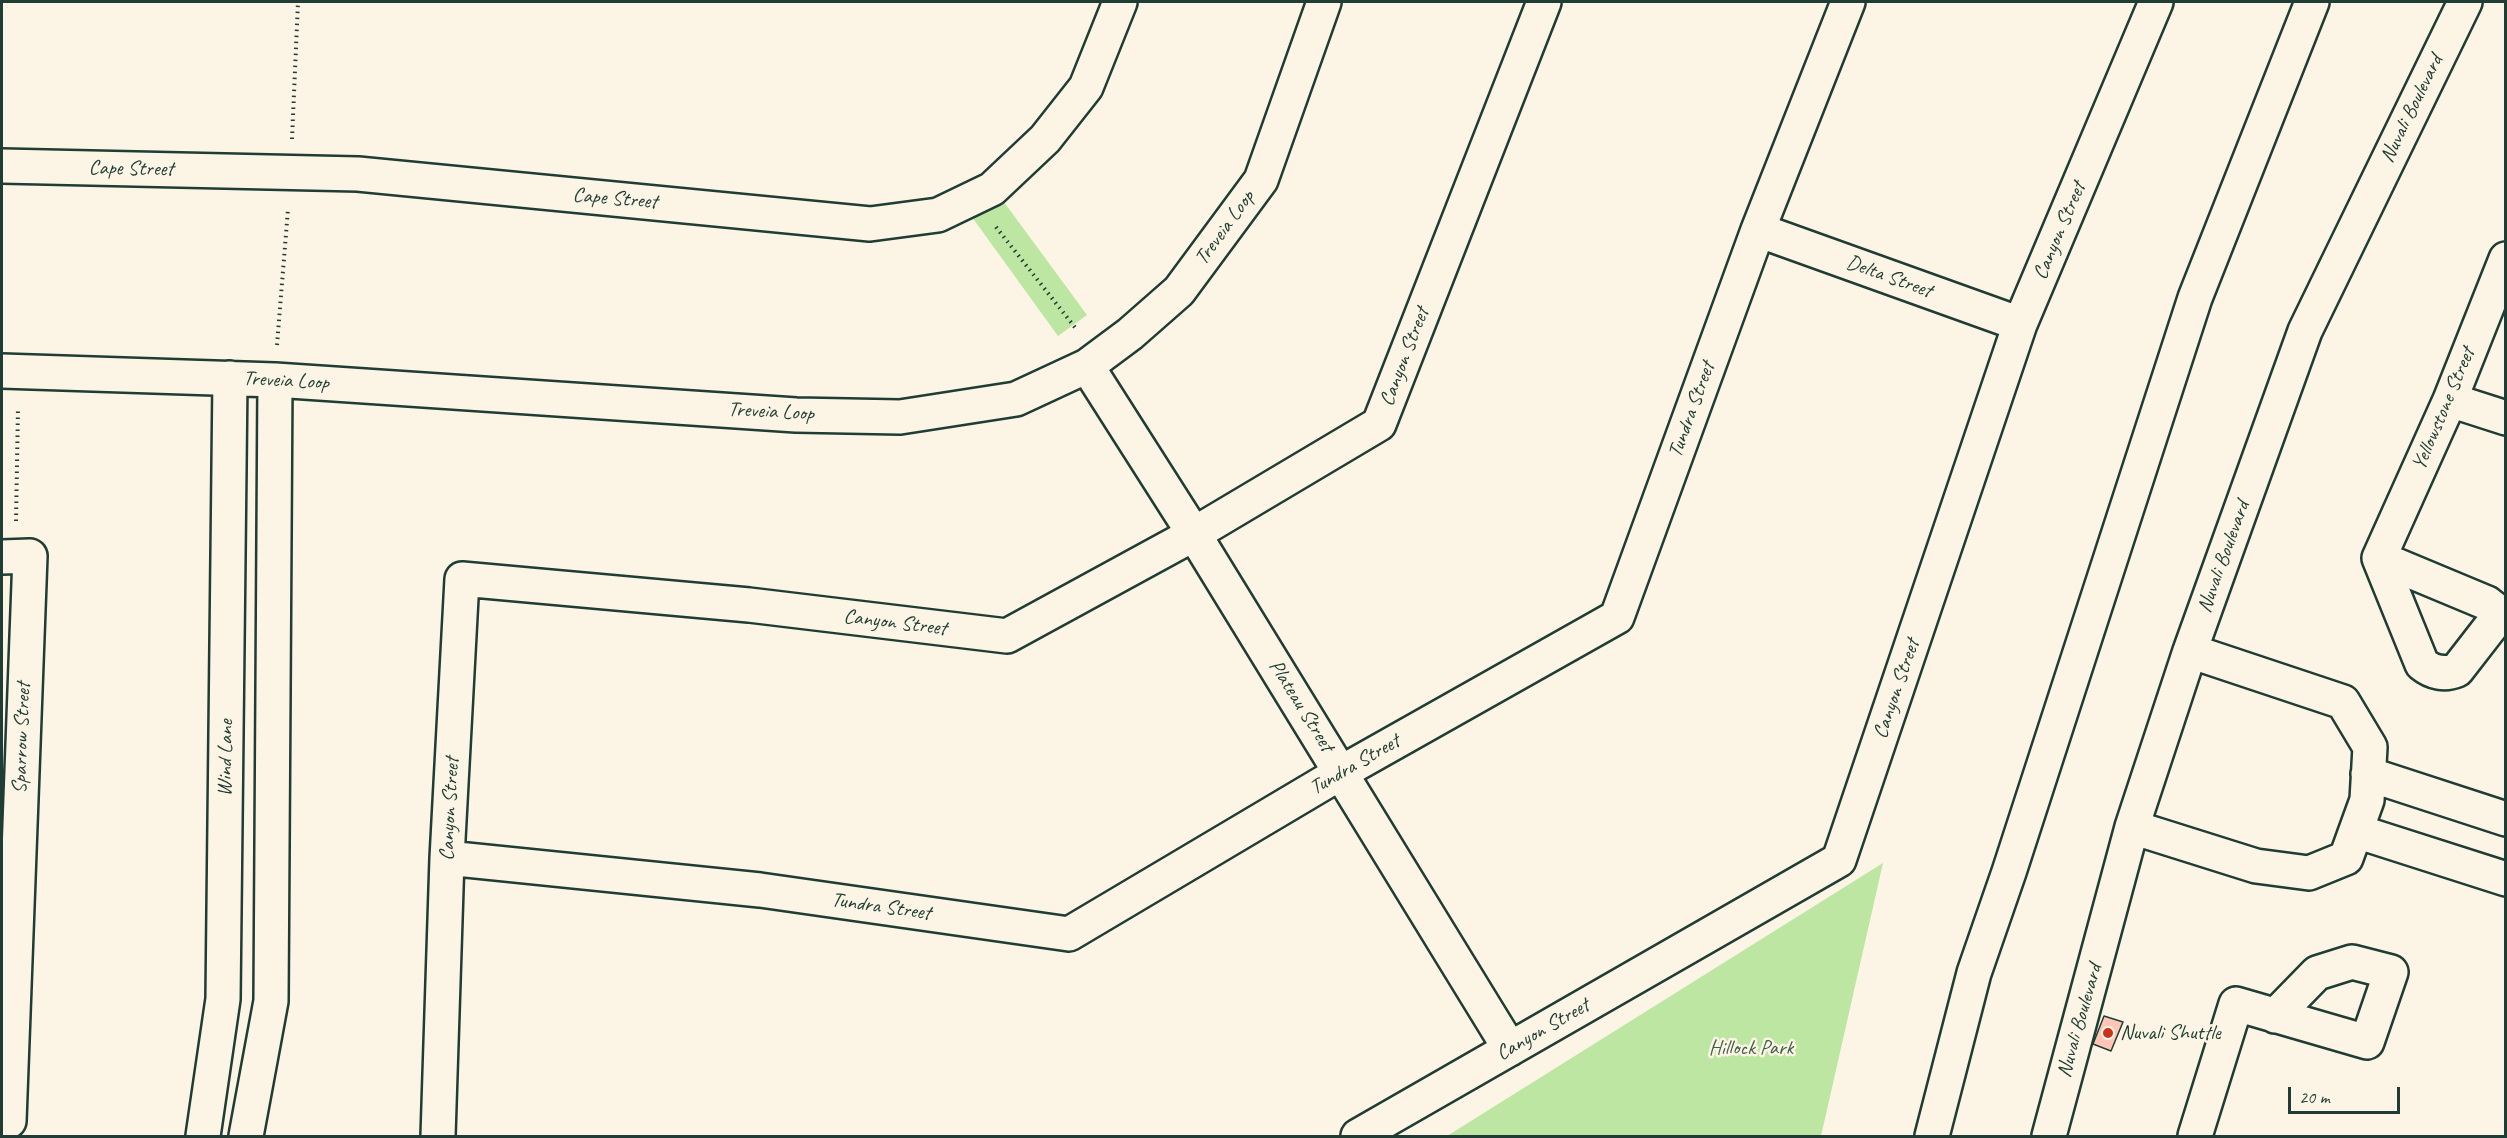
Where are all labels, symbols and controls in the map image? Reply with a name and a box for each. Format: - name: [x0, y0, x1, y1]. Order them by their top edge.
- street label: Nuvali Boulevard: [2375, 51, 2449, 167]
- street label: Cape Street: [88, 156, 174, 182]
- street label: Canyon Street: [2028, 178, 2092, 284]
- street label: Cape Street: [572, 183, 658, 215]
- street label: Treveia Loop: [1190, 186, 1260, 270]
- street label: Delta Street: [1843, 250, 1935, 304]
- street label: Canyon Street: [1375, 304, 1435, 410]
- street label: Yellowstone Street: [2407, 344, 2481, 474]
- street label: Tundra Street: [1663, 359, 1721, 461]
- street label: Treveia Loop: [242, 366, 330, 396]
- street label: Treveia Loop: [727, 397, 815, 427]
- street label: Nuvali Boulevard: [2192, 498, 2256, 616]
- street label: Canyon Street: [842, 604, 948, 642]
- street label: Canyon Street: [1868, 636, 1926, 742]
- street label: Plateau Street: [1263, 655, 1339, 757]
- street label: Sparrow Street: [7, 682, 37, 794]
- street label: Wind Lane: [213, 719, 239, 797]
- street label: Tundra Street: [1305, 729, 1405, 801]
- street label: Canyon Street: [435, 757, 465, 861]
- street label: Tundra Street: [830, 888, 932, 926]
- street label: Nuvali Boulevard: [2052, 961, 2108, 1081]
- street label: Canyon Street: [1492, 993, 1594, 1067]
- place label: Nuvali Shuttle: [2120, 1020, 2221, 1046]
- marker: Nuvali Shuttle: [2101, 1026, 2115, 1040]
- park label: Hillock Park: [1709, 1035, 1793, 1061]
- scale bar: [2291, 1075, 2404, 1113]
- text: 20 m: [2299, 1086, 2330, 1108]

